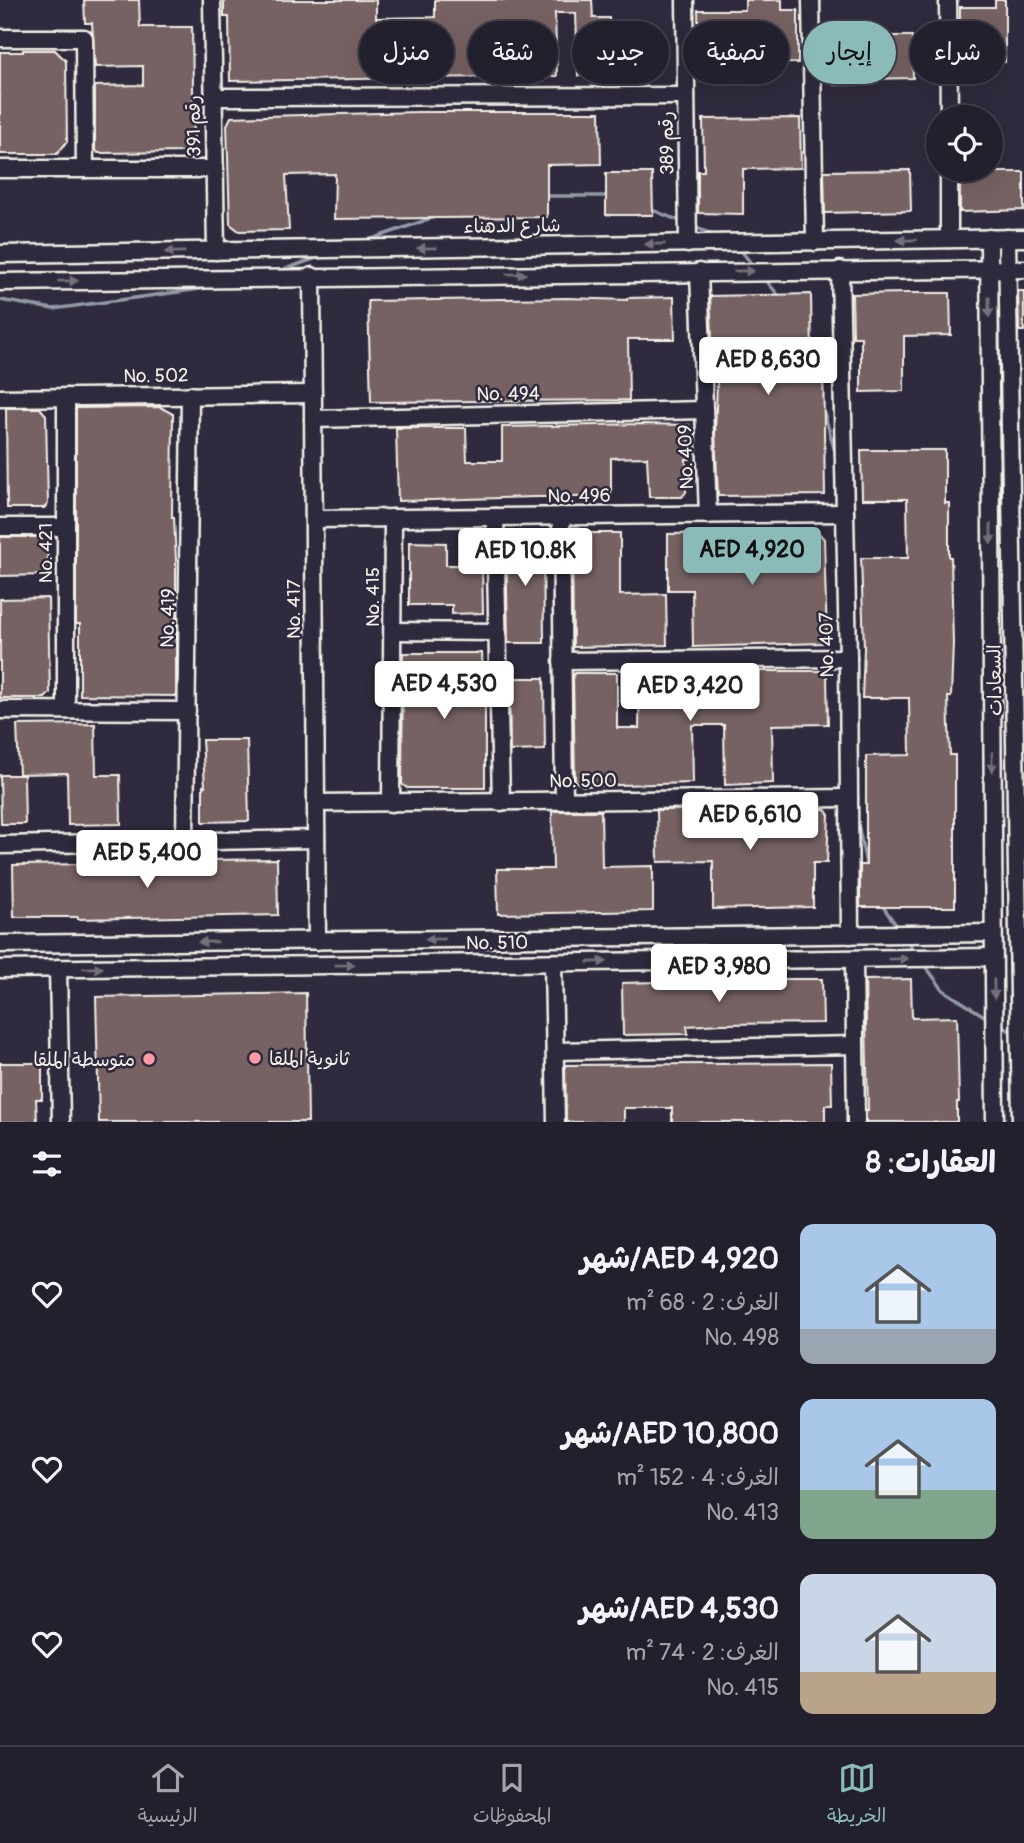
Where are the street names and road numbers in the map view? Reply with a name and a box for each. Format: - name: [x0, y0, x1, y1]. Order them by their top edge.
- street label: رقم 391: [181, 95, 209, 157]
- street label: رقم 389: [654, 111, 682, 175]
- street label: شارع الدهناء: [463, 213, 561, 240]
- street label: No. 502: [123, 363, 189, 389]
- street label: No. 494: [476, 381, 540, 407]
- street label: No. 409: [673, 424, 699, 490]
- street label: No. 496: [547, 483, 611, 509]
- street label: No. 421: [34, 523, 58, 583]
- street label: No. 415: [361, 567, 385, 627]
- street label: No. 417: [282, 579, 306, 639]
- street label: No. 419: [155, 588, 181, 648]
- street label: No. 407: [814, 612, 840, 678]
- street label: السعادات: [982, 644, 1008, 716]
- street label: No. 500: [549, 768, 617, 794]
- street label: No. 510: [466, 930, 528, 956]

